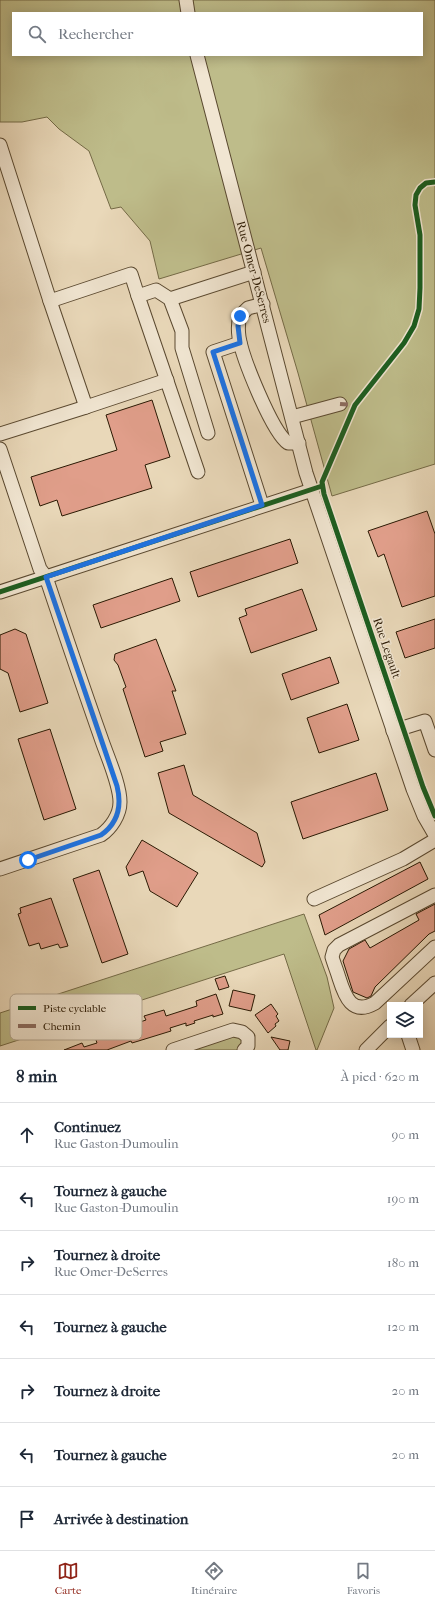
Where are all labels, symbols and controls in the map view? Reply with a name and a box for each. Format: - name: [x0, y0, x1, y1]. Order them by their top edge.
- search box: [12, 12, 423, 56]
- icon: search: [26, 23, 48, 45]
- text: Rechercher: [58, 25, 133, 43]
- street label: Rue Omer-DeSerres: [234, 219, 275, 325]
- route end: [231, 307, 249, 325]
- street label: Rue Legault: [370, 616, 404, 681]
- route start: [19, 851, 37, 869]
- legend: [10, 994, 142, 1040]
- text: Piste cyclable: [43, 1002, 107, 1015]
- map controls: [387, 1002, 423, 1038]
- button: layers: [387, 1002, 423, 1038]
- text: Chemin: [43, 1020, 81, 1033]
- text: 8 min: [16, 1066, 57, 1086]
- text: À pied · 620 m: [341, 1069, 419, 1084]
- text: Continuez: [54, 1118, 121, 1136]
- icon: ahead: [16, 1124, 38, 1146]
- text: 90 m: [391, 1127, 419, 1142]
- text: Rue Gaston-Dumoulin: [54, 1136, 179, 1151]
- text: Tournez à gauche: [54, 1182, 167, 1200]
- icon: left: [16, 1188, 38, 1210]
- text: 190 m: [387, 1191, 419, 1206]
- text: Rue Gaston-Dumoulin: [54, 1200, 179, 1215]
- text: Tournez à droite: [54, 1246, 160, 1264]
- icon: right: [16, 1252, 38, 1274]
- text: 180 m: [387, 1255, 419, 1270]
- text: Rue Omer-DeSerres: [54, 1264, 168, 1279]
- icon: left: [16, 1316, 38, 1338]
- text: Tournez à gauche: [54, 1318, 167, 1336]
- text: 120 m: [387, 1319, 419, 1334]
- icon: right: [16, 1380, 38, 1402]
- text: Tournez à droite: [54, 1382, 160, 1400]
- text: 20 m: [392, 1383, 419, 1398]
- icon: left: [16, 1444, 38, 1466]
- text: Tournez à gauche: [54, 1446, 167, 1464]
- text: 20 m: [392, 1447, 419, 1462]
- icon: arrive: [16, 1508, 38, 1530]
- text: Arrivée à destination: [54, 1510, 189, 1528]
- tab: Carte: [55, 1560, 81, 1597]
- tab: Itinéraire: [191, 1560, 237, 1597]
- tab: Favoris: [347, 1560, 380, 1597]

